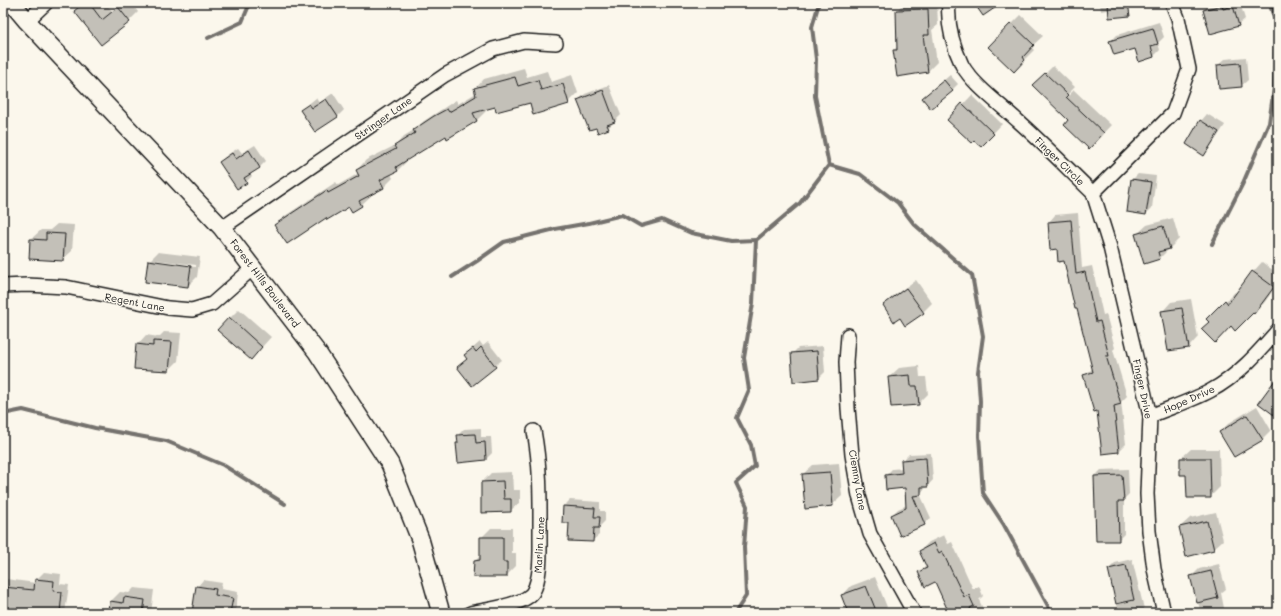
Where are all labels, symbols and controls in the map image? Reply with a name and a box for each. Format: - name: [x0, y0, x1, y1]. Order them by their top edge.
- street label: Stringer Lane: [352, 93, 414, 143]
- street label: Finger Circle: [1032, 134, 1088, 188]
- street label: Forest Hills Boulevard: [227, 236, 303, 330]
- street label: Regent Lane: [104, 289, 166, 315]
- street label: Finger Drive: [1130, 358, 1156, 420]
- street label: Hope Drive: [1161, 381, 1217, 417]
- street label: Ciemny Lane: [846, 448, 870, 512]
- street label: Marlin Lane: [531, 516, 547, 574]

